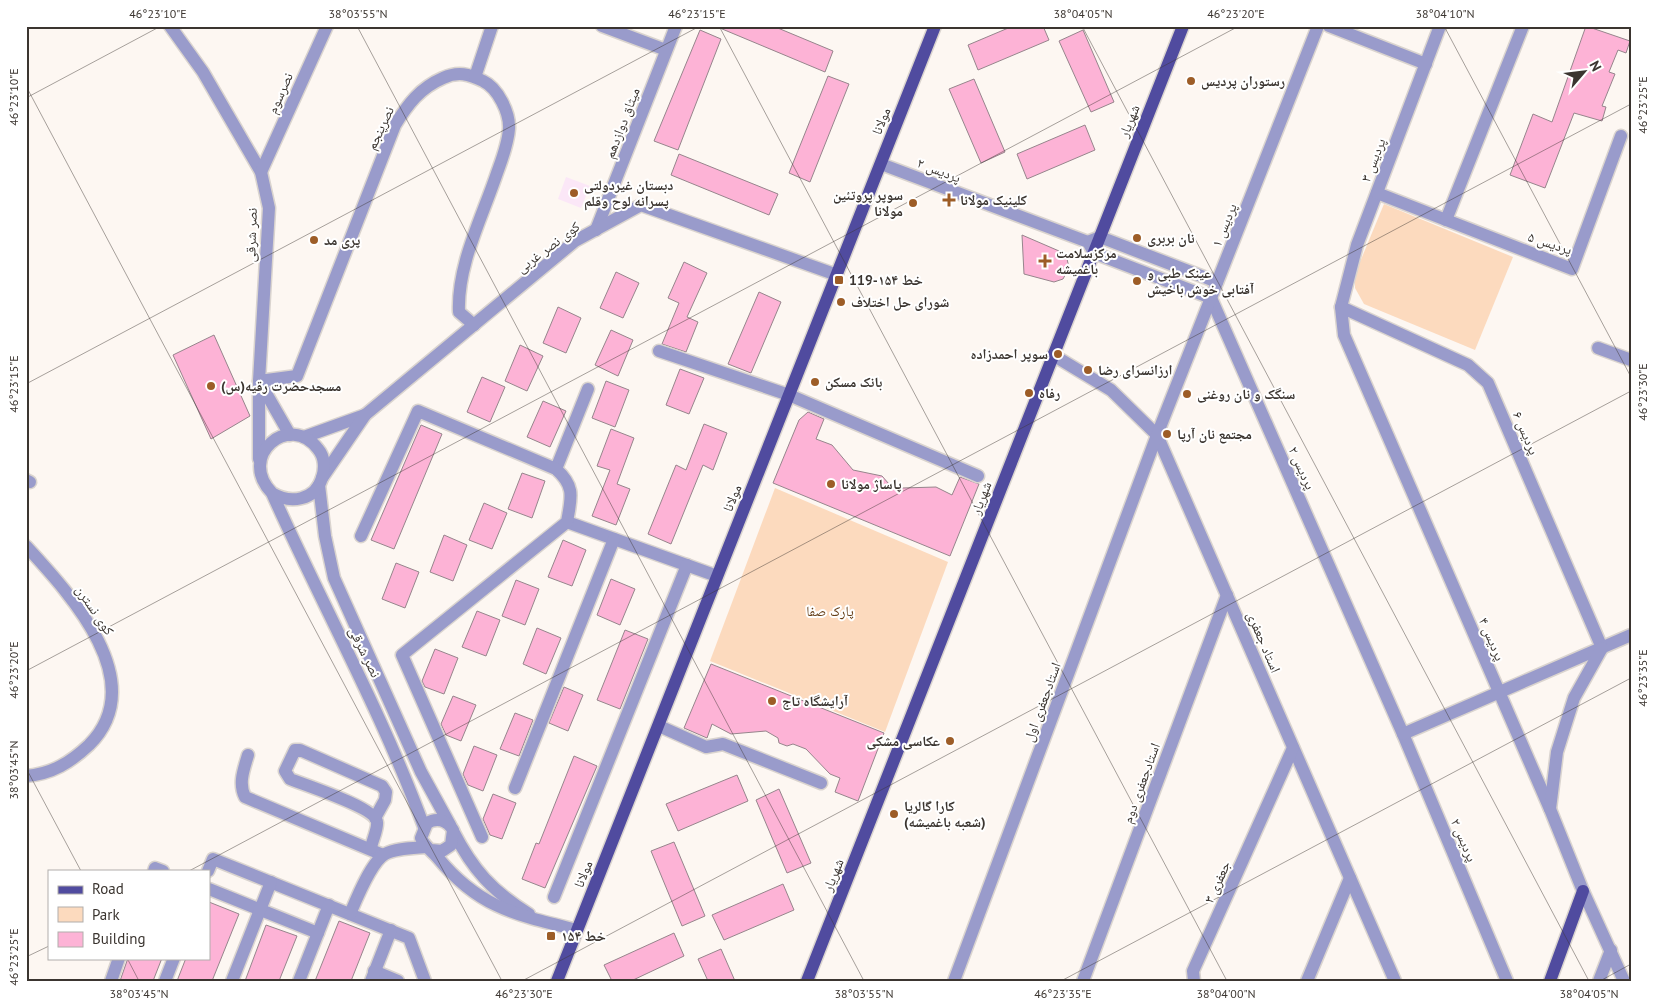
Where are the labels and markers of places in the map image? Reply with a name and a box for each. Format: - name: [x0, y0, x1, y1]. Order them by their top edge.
- place label: رستوران پردیس: [1201, 72, 1285, 90]
- marker: رستوران پردیس: [1185, 75, 1197, 87]
- place label: دبستان غیردولتی پسرانه لوح وقلم: [584, 176, 673, 211]
- place label: سوپر پروتئین مولانا: [833, 186, 903, 220]
- marker: دبستان غیردولتی پسرانه لوح وقلم: [568, 187, 580, 199]
- place label: کلینیک مولانا: [960, 191, 1027, 209]
- marker: کلینیک مولانا: [942, 193, 956, 207]
- marker: سوپر پروتئین مولانا: [907, 197, 919, 209]
- place label: نان بربری: [1147, 229, 1195, 247]
- place label: پری مد: [324, 231, 360, 249]
- marker: نان بربری: [1131, 232, 1143, 244]
- marker: پری مد: [308, 234, 320, 246]
- place label: مرکزسلامت باغمیشه: [1056, 244, 1117, 278]
- marker: مرکزسلامت باغمیشه: [1038, 254, 1052, 268]
- place label: عینک طبی و آفتابی خوش باخیش: [1147, 264, 1254, 298]
- place label: خط ۱۵۴-119: [849, 271, 923, 289]
- marker: خط ۱۵۴-119: [833, 274, 845, 286]
- marker: عینک طبی و آفتابی خوش باخیش: [1131, 275, 1143, 287]
- place label: شورای حل اختلاف: [851, 293, 950, 311]
- marker: شورای حل اختلاف: [835, 296, 847, 308]
- place label: سوپر احمدزاده: [971, 345, 1048, 363]
- marker: سوپر احمدزاده: [1052, 348, 1064, 360]
- place label: ارزانسرای رضا: [1098, 361, 1173, 379]
- marker: ارزانسرای رضا: [1082, 364, 1094, 376]
- place label: بانک مسکن: [825, 373, 882, 391]
- marker: بانک مسکن: [809, 376, 821, 388]
- place label: مسجدحضرت رقیه(س): [221, 377, 341, 395]
- marker: مسجدحضرت رقیه(س): [205, 380, 217, 392]
- place label: رفاه: [1039, 384, 1060, 402]
- place label: سنگک و نان روغنی: [1197, 385, 1296, 403]
- marker: رفاه: [1023, 387, 1035, 399]
- marker: سنگک و نان روغنی: [1181, 388, 1193, 400]
- place label: مجتمع نان آرپا: [1177, 425, 1252, 444]
- marker: مجتمع نان آرپا: [1161, 428, 1173, 440]
- place label: پاساژ مولانا: [841, 475, 902, 493]
- marker: پاساژ مولانا: [825, 478, 837, 490]
- place label: آرایشگاه تاج: [782, 692, 848, 710]
- marker: آرایشگاه تاج: [766, 695, 778, 707]
- place label: عکاسی مشکی: [867, 732, 940, 750]
- marker: عکاسی مشکی: [944, 735, 956, 747]
- place label: کارا گالریا (شعبه باغمیشه): [904, 797, 986, 831]
- marker: کارا گالریا (شعبه باغمیشه): [888, 808, 900, 820]
- place label: خط ۱۵۴: [561, 927, 606, 945]
- marker: خط ۱۵۴: [545, 930, 557, 942]

